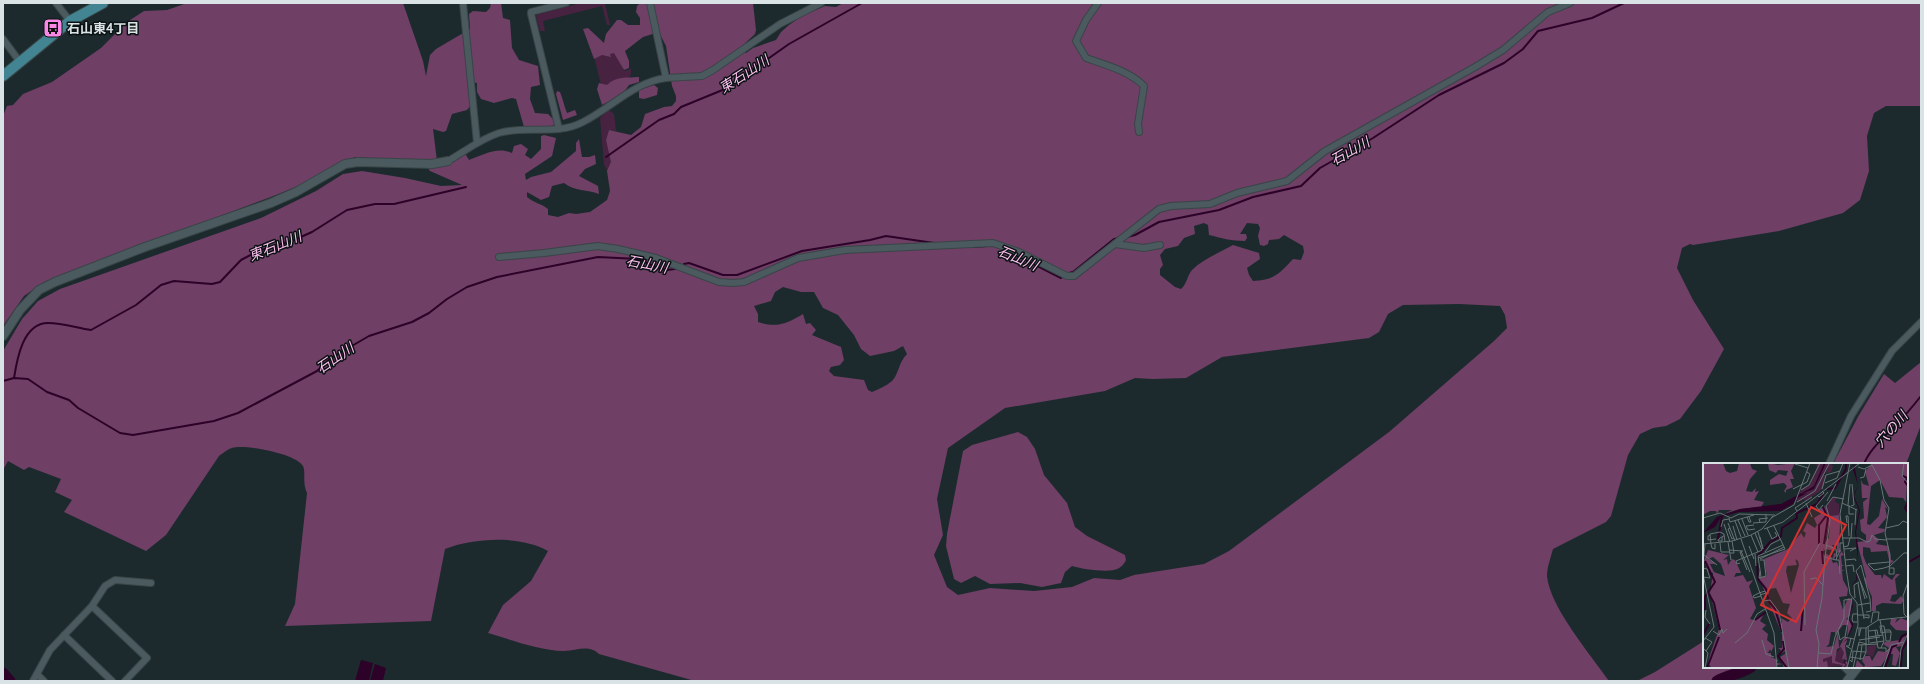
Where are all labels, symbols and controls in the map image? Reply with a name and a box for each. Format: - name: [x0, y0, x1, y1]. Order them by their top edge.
- bus stop icon: 石山東4丁目: [42, 17, 64, 39]
- place label: 石山東4丁目: [67, 20, 139, 37]
- water label: 東石山川: [716, 50, 774, 97]
- water label: 石山川: [1327, 132, 1374, 169]
- water label: 東石山川: [246, 226, 306, 265]
- water label: 石山川: [995, 242, 1043, 275]
- water label: 石山川: [625, 251, 671, 277]
- water label: 石山川: [313, 338, 359, 377]
- water label: 穴の川: [1870, 406, 1913, 451]
- inset map: [1703, 463, 1908, 668]

